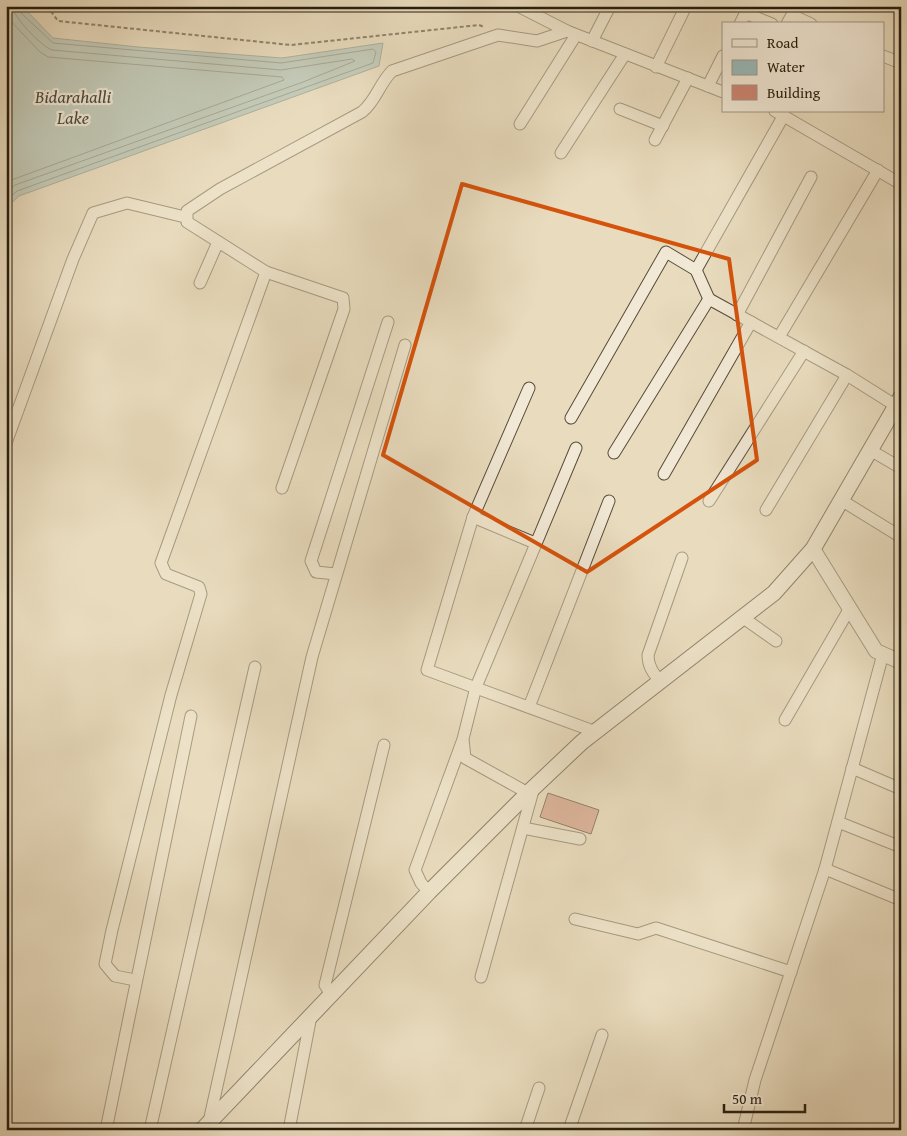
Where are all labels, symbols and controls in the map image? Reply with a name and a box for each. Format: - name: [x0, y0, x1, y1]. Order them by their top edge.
- legend: [722, 22, 884, 112]
- text: Road: [767, 32, 798, 53]
- text: Water: [767, 56, 805, 77]
- text: Building: [767, 82, 821, 103]
- water label: Bidarahalli Lake: [34, 83, 111, 131]
- scale bar: [724, 1081, 806, 1113]
- text: 50 m: [732, 1088, 763, 1109]

